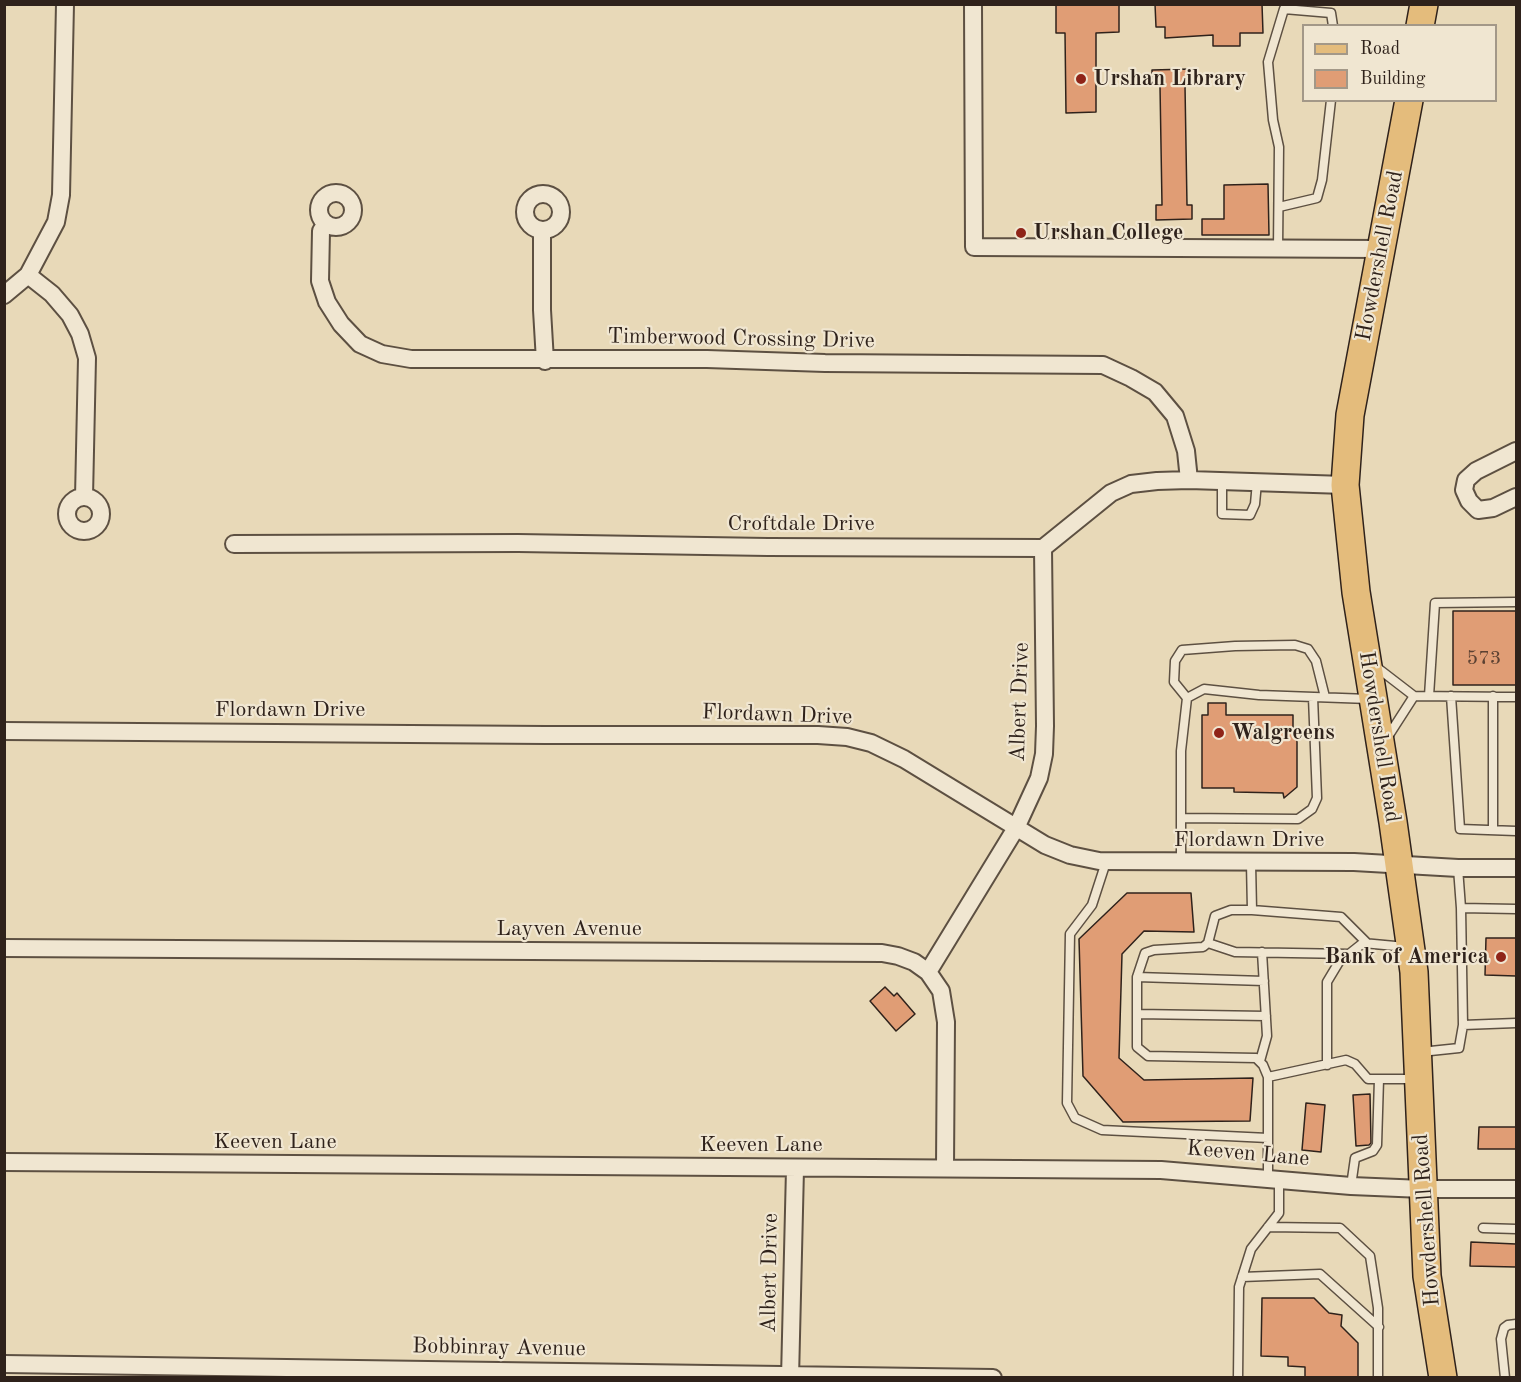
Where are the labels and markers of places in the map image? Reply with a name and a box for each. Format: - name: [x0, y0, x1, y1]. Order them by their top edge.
- place label: Urshan Library: [1093, 66, 1246, 92]
- marker: Urshan Library: [1074, 72, 1088, 86]
- place label: Urshan College: [1033, 220, 1183, 246]
- marker: Urshan College: [1014, 226, 1028, 240]
- place label: Walgreens: [1231, 720, 1335, 746]
- marker: Walgreens: [1212, 726, 1226, 740]
- place label: Bank of America: [1324, 944, 1489, 970]
- marker: Bank of America: [1494, 950, 1508, 964]

